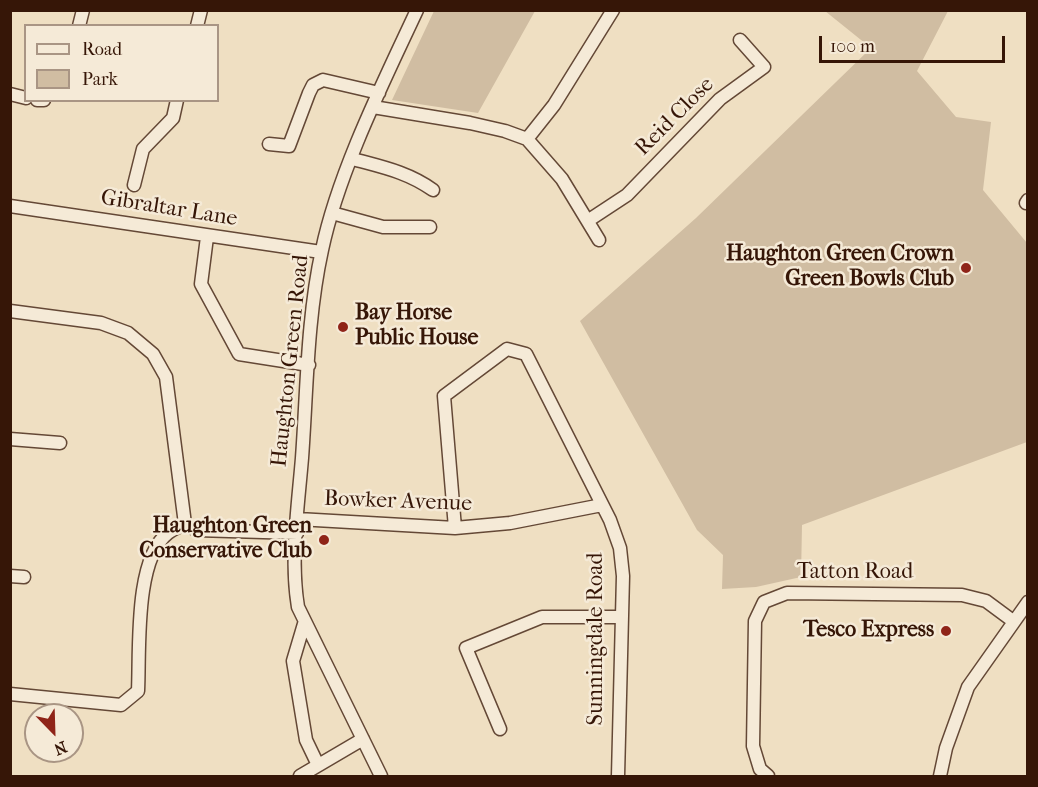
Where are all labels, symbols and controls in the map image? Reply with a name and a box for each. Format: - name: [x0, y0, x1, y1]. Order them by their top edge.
- legend: [24, 24, 219, 102]
- scale bar: [822, 24, 1008, 62]
- text: 100 m: [830, 36, 875, 57]
- text: Road: [82, 39, 122, 60]
- text: Park: [82, 69, 118, 90]
- street label: Reid Close: [630, 72, 720, 162]
- street label: Gibraltar Lane: [99, 185, 239, 233]
- place label: Haughton Green Crown Green Bowls Club: [726, 242, 954, 294]
- street label: Haughton Green Road: [267, 254, 315, 468]
- marker: Haughton Green Crown Green Bowls Club: [959, 261, 973, 275]
- place label: Bay Horse Public House: [355, 301, 478, 352]
- marker: Bay Horse Public House: [336, 320, 350, 334]
- street label: Bowker Avenue: [324, 486, 472, 518]
- place label: Haughton Green Conservative Club: [139, 514, 312, 566]
- marker: Haughton Green Conservative Club: [317, 533, 331, 547]
- street label: Sunningdale Road: [584, 553, 610, 725]
- street label: Tatton Road: [797, 560, 913, 586]
- place label: Tesco Express: [803, 618, 934, 644]
- marker: Tesco Express: [939, 624, 953, 638]
- north arrow: [24, 703, 84, 763]
- text: N: [51, 737, 70, 759]

